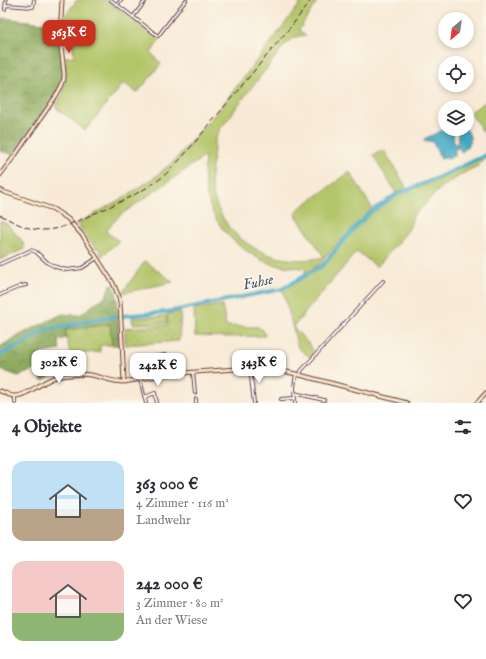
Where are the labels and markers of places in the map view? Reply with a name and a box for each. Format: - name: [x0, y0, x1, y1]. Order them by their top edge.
- pin: 363K €: [36, 20, 102, 54]
- pin: 302K €: [26, 350, 92, 384]
- pin: 343K €: [226, 350, 292, 384]
- pin: 242K €: [125, 353, 191, 387]

